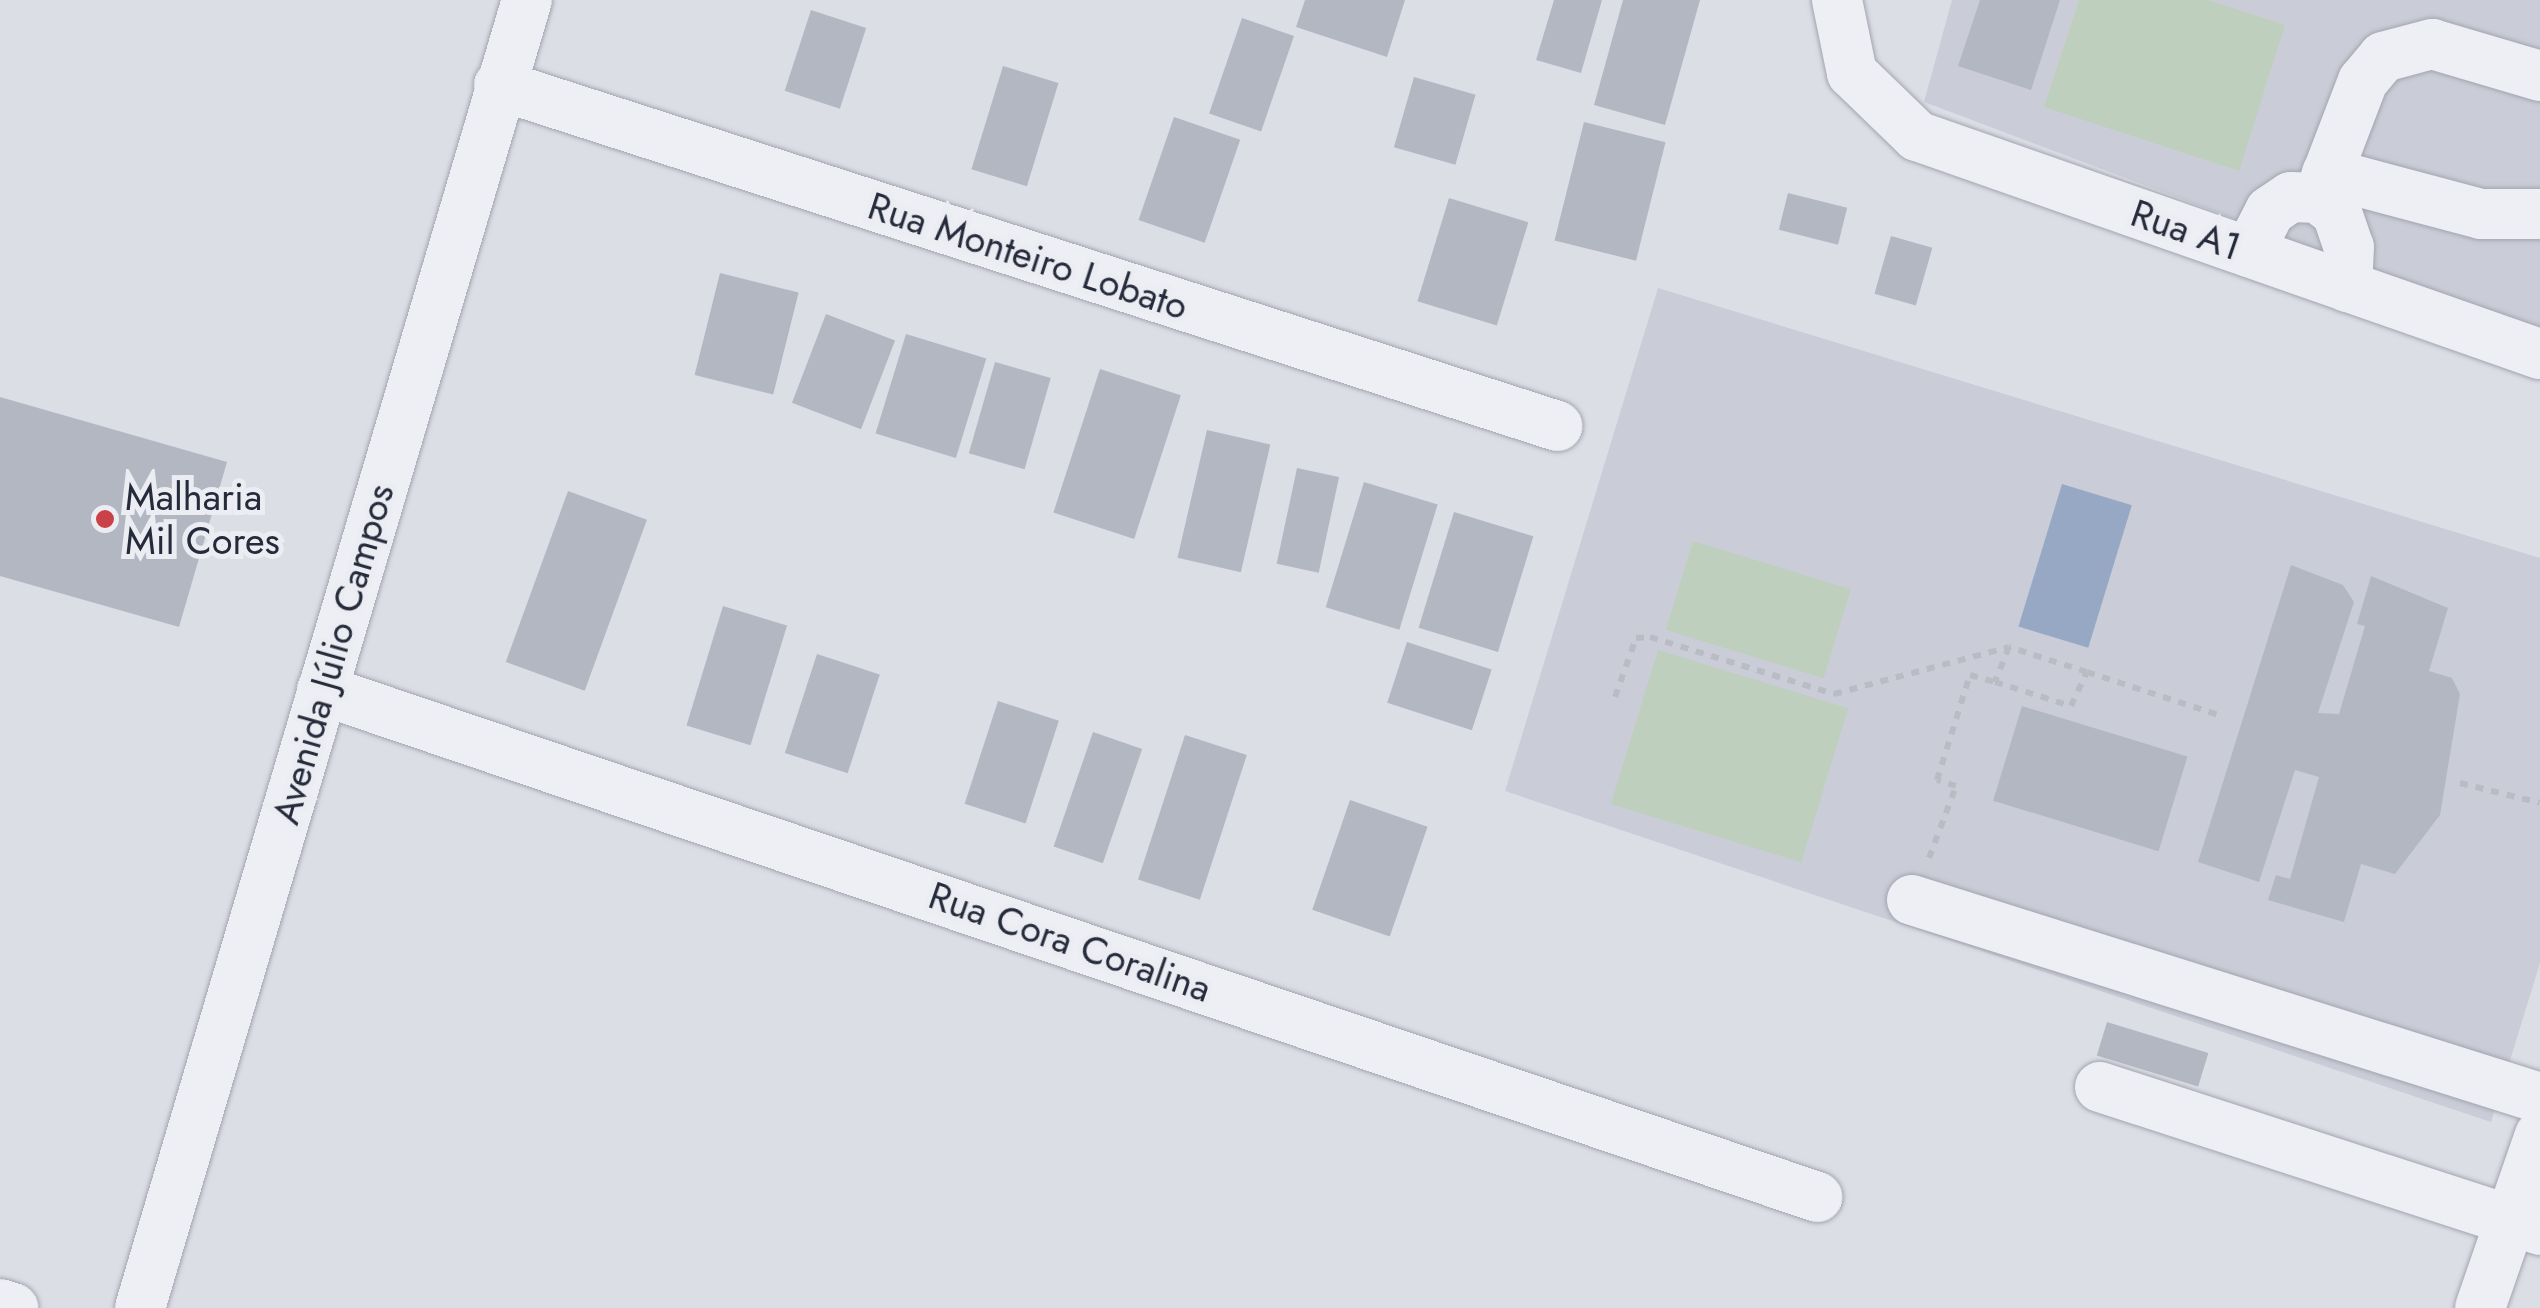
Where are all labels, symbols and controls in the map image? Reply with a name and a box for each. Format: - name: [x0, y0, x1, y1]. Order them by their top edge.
- street label: Rua Monteiro Lobato: [862, 183, 1194, 329]
- street label: Rua A1: [2125, 190, 2247, 270]
- place label: Malharia Mil Cores: [125, 474, 280, 564]
- street label: Avenida Júlio Campos: [263, 479, 403, 829]
- marker: Malharia Mil Cores: [94, 508, 116, 530]
- street label: Rua Cora Coralina: [923, 872, 1217, 1012]

